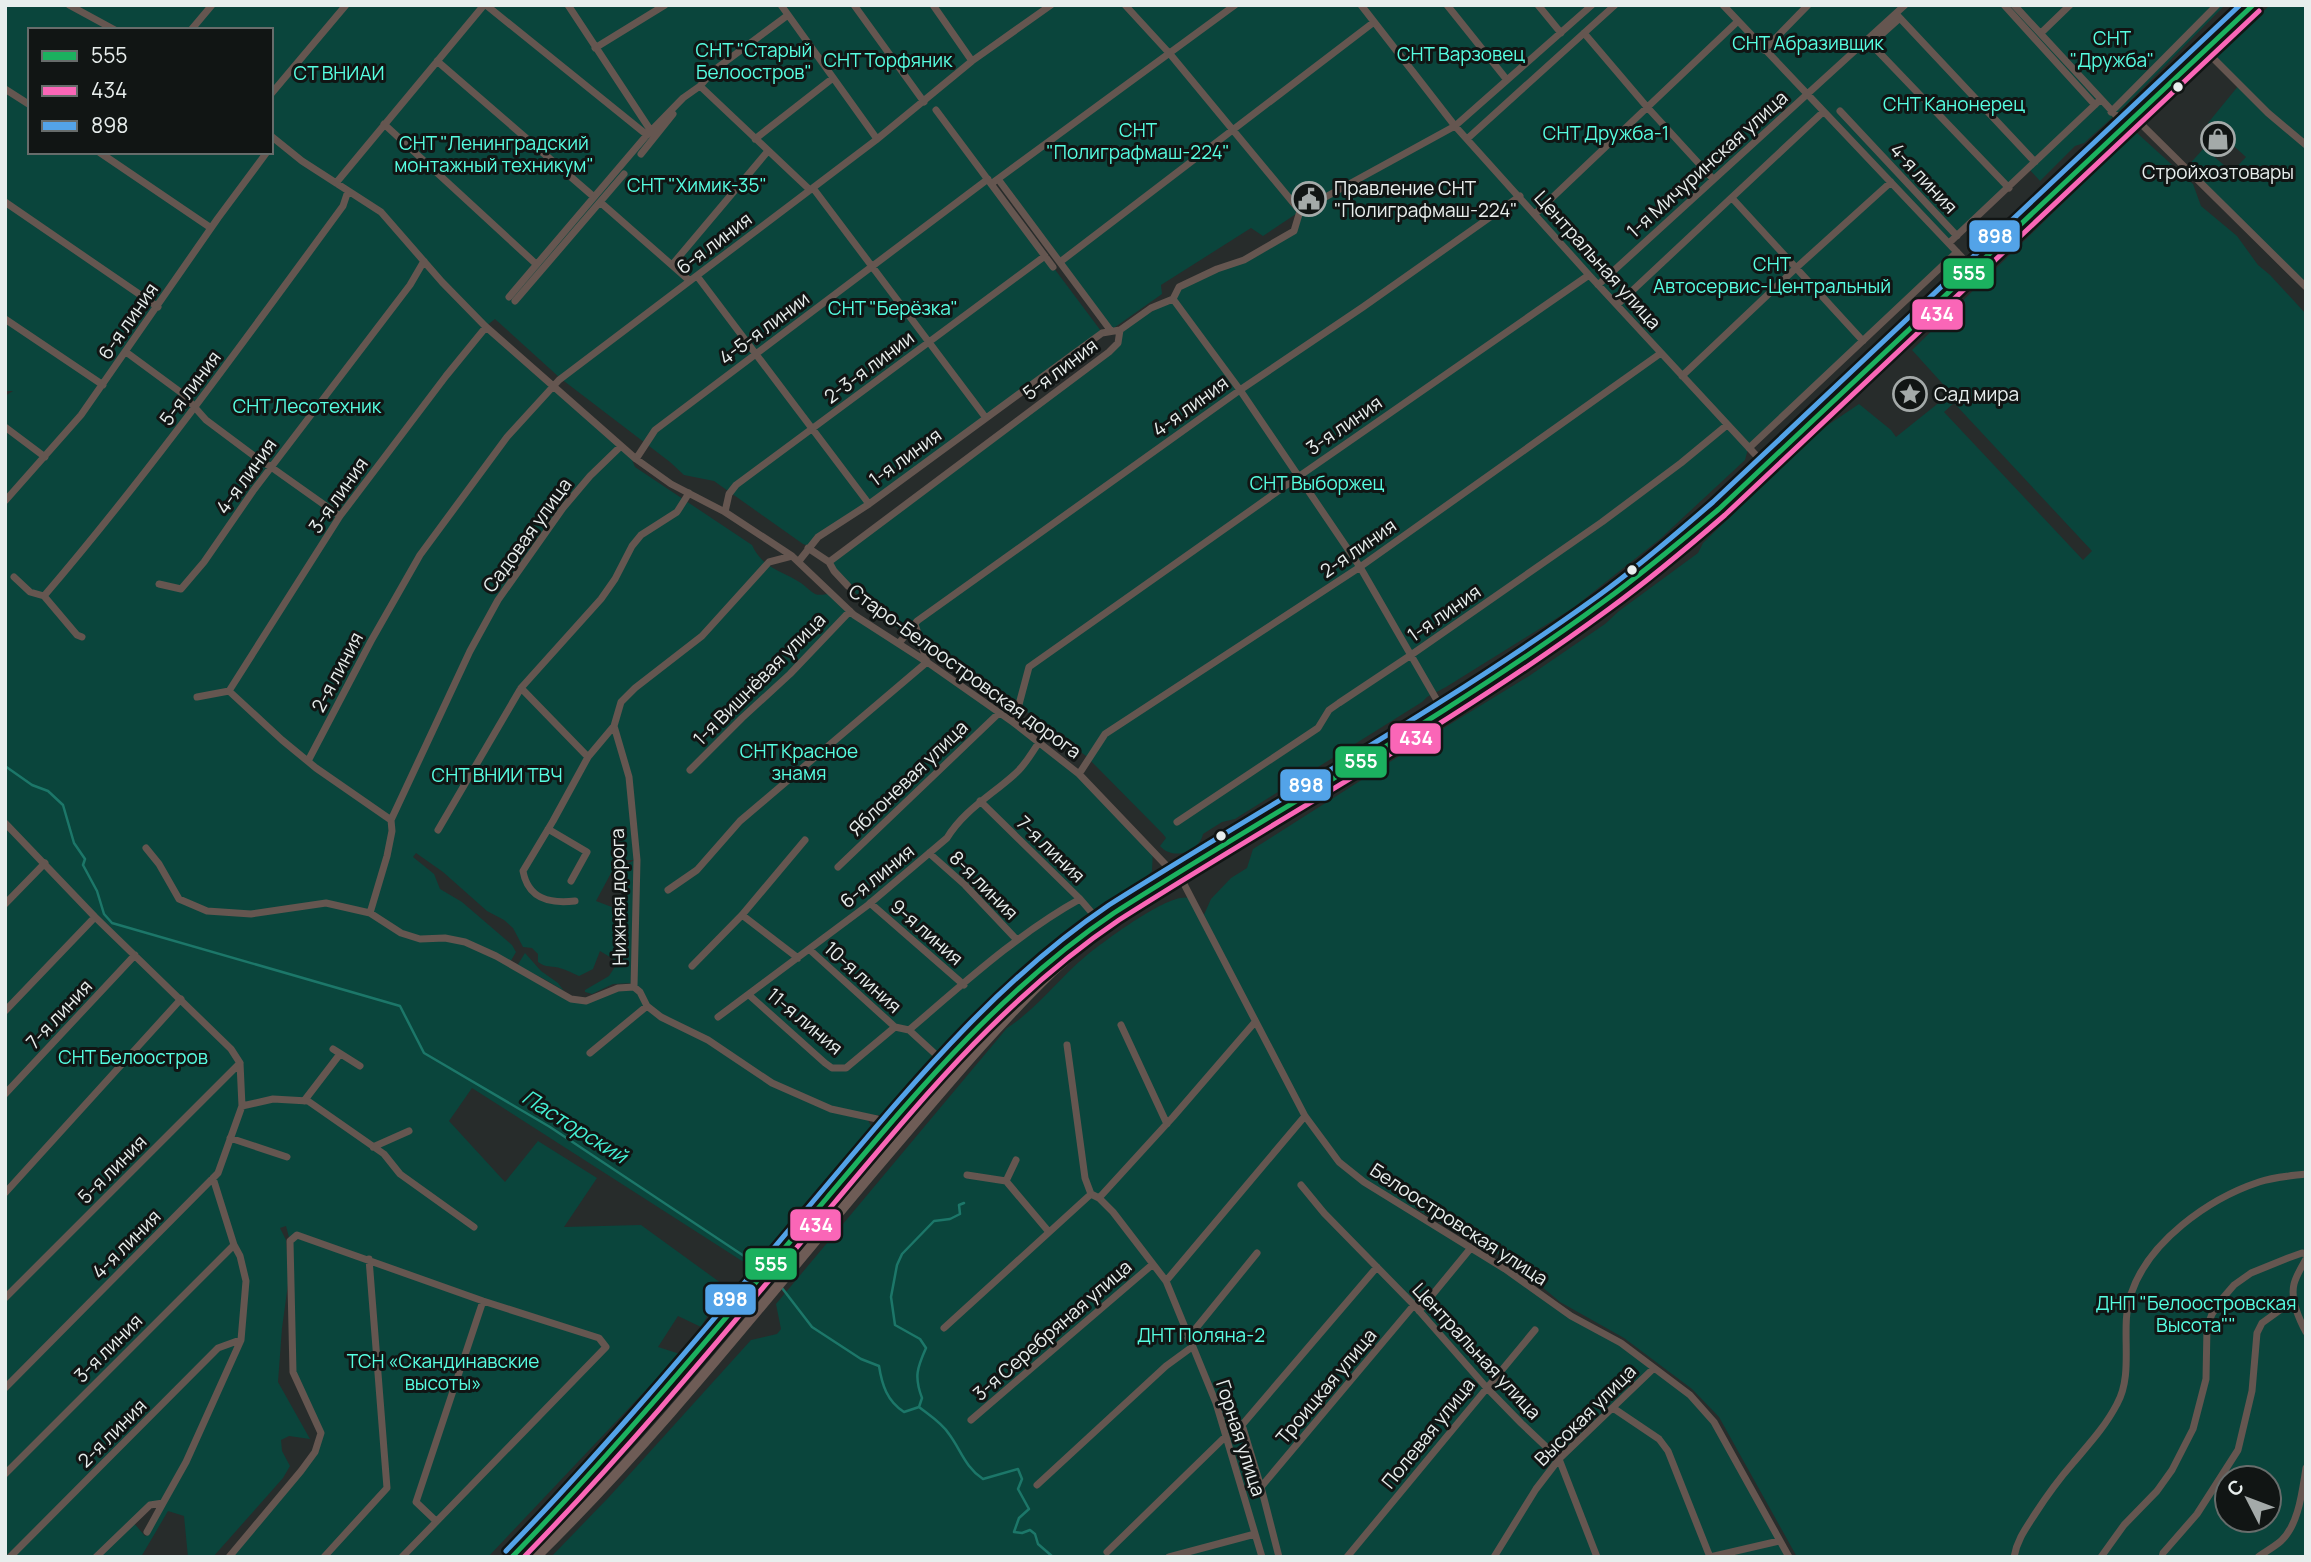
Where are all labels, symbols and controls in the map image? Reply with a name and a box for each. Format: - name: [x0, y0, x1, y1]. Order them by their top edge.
- park label: СНТ "Дружба": [2070, 25, 2154, 73]
- legend: [28, 28, 273, 154]
- park label: СНТ Абразивщик: [1732, 30, 1884, 56]
- park label: СНТ "Старый Белоостров": [696, 37, 812, 85]
- text: 555: [91, 41, 127, 69]
- park label: СНТ Варзовец: [1397, 41, 1525, 67]
- park label: СНТ Торфяник: [823, 47, 953, 73]
- park label: СТ ВНИАИ: [294, 60, 384, 86]
- text: 434: [91, 76, 127, 104]
- unlabelled marker: [2171, 80, 2185, 94]
- street label: 1-я Мичуринская улица: [1621, 85, 1793, 243]
- park label: СНТ Канонерец: [1883, 91, 2025, 117]
- text: 898: [91, 111, 128, 139]
- park label: СНТ "Полиграфмаш-224": [1046, 117, 1230, 165]
- park label: СНТ Дружба-1: [1543, 120, 1669, 146]
- shop icon: Стройхозтовары: [2199, 120, 2237, 158]
- park label: СНТ "Ленинградский монтажный техникум": [394, 130, 594, 178]
- street label: 4-я линия: [1885, 137, 1963, 219]
- place label: Стройхозтовары: [2142, 159, 2294, 185]
- park label: СНТ "Химик-35": [627, 172, 767, 198]
- place label: Правление СНТ "Полиграфмаш-224": [1334, 175, 1517, 223]
- public building icon: Правление СНТ "Полиграфмаш-224": [1290, 180, 1328, 218]
- street label: Центральная улица: [1529, 185, 1667, 335]
- street label: 6-я линия: [671, 206, 757, 280]
- line badge: 898: [1968, 219, 2021, 253]
- text: 898: [1977, 223, 2013, 249]
- park label: СНТ Автосервис-Центральный: [1653, 251, 1891, 299]
- line badge: 555: [1942, 257, 1995, 290]
- text: 555: [1952, 260, 1986, 286]
- street label: 6-я линия: [92, 277, 164, 365]
- street label: 4-5-я линии: [713, 285, 815, 371]
- park label: СНТ "Берёзка": [828, 295, 958, 321]
- line badge: 434: [1911, 298, 1964, 331]
- text: 434: [1920, 301, 1954, 327]
- street label: 2-3-я линии: [819, 325, 919, 409]
- street label: 5-я линия: [1017, 332, 1103, 406]
- street label: 5-я линия: [153, 345, 227, 431]
- street label: 4-я линия: [1147, 370, 1233, 442]
- place icon: Сад мира: [1891, 375, 1929, 413]
- place label: Сад мира: [1934, 381, 2019, 407]
- street label: 3-я линия: [1301, 389, 1387, 461]
- park label: СНТ Лесотехник: [233, 393, 382, 419]
- street label: 1-я линия: [863, 422, 947, 492]
- street label: 4-я линия: [210, 433, 282, 519]
- street label: 3-я линия: [302, 452, 374, 538]
- park label: СНТ Выборжец: [1250, 470, 1384, 496]
- street label: Садовая улица: [477, 473, 577, 597]
- street label: 2-я линия: [1315, 512, 1401, 584]
- unlabelled marker: [1625, 563, 1639, 577]
- street label: Старо-Белоостровская дорога: [844, 578, 1086, 764]
- street label: 1-я линия: [1402, 578, 1486, 648]
- street label: 1-я Вишнёвая улица: [687, 607, 831, 751]
- street label: 2-я линия: [305, 627, 369, 717]
- street label: Яблоневая улица: [843, 714, 973, 842]
- line badge: 434: [1389, 722, 1442, 755]
- text: 434: [1399, 725, 1433, 751]
- park label: СНТ Красное знамя: [740, 738, 858, 786]
- line badge: 555: [1334, 745, 1388, 779]
- text: 555: [1344, 748, 1378, 774]
- park label: СНТ ВНИИ ТВЧ: [432, 762, 562, 788]
- line badge: 898: [1279, 768, 1332, 802]
- text: 898: [1288, 772, 1324, 798]
- street label: 7-я линия: [1011, 810, 1091, 888]
- street label: Нижняя дорога: [604, 828, 632, 966]
- unlabelled marker: [1214, 829, 1228, 843]
- street label: 6-я линия: [834, 838, 920, 914]
- street label: 8-я линия: [944, 845, 1024, 925]
- street label: 9-я линия: [885, 893, 969, 971]
- street label: 10-я линия: [819, 935, 907, 1019]
- street label: 7-я линия: [20, 974, 98, 1054]
- street label: 11-я линия: [762, 982, 848, 1060]
- park label: СНТ Белоостров: [58, 1044, 208, 1070]
- water label: Пасторский: [517, 1083, 635, 1170]
- street label: 5-я линия: [72, 1129, 152, 1209]
- street label: Белоостровская улица: [1365, 1157, 1553, 1291]
- street label: 4-я линия: [86, 1204, 166, 1284]
- line badge: 434: [789, 1208, 842, 1242]
- text: 434: [799, 1212, 833, 1238]
- line badge: 555: [744, 1247, 798, 1281]
- text: 555: [754, 1251, 788, 1277]
- street label: 3-я Серебряная улица: [967, 1254, 1137, 1406]
- street label: Центральная улица: [1407, 1277, 1547, 1425]
- line badge: 898: [704, 1283, 757, 1316]
- text: 898: [712, 1286, 748, 1312]
- park label: ДНП "Белоостровская Высота"": [2096, 1290, 2296, 1338]
- street label: 3-я линия: [68, 1308, 148, 1388]
- park label: ДНТ Поляна-2: [1137, 1322, 1265, 1348]
- street label: Троицкая улица: [1270, 1323, 1382, 1449]
- park label: ТСН «Скандинавские высоты»: [347, 1348, 539, 1396]
- street label: Высокая улица: [1528, 1358, 1642, 1472]
- street label: Полевая улица: [1375, 1372, 1481, 1494]
- street label: Горная улица: [1210, 1377, 1272, 1499]
- street label: 2-я линия: [72, 1393, 152, 1473]
- north arrow: [2213, 1464, 2283, 1534]
- text: С: [2221, 1474, 2250, 1502]

